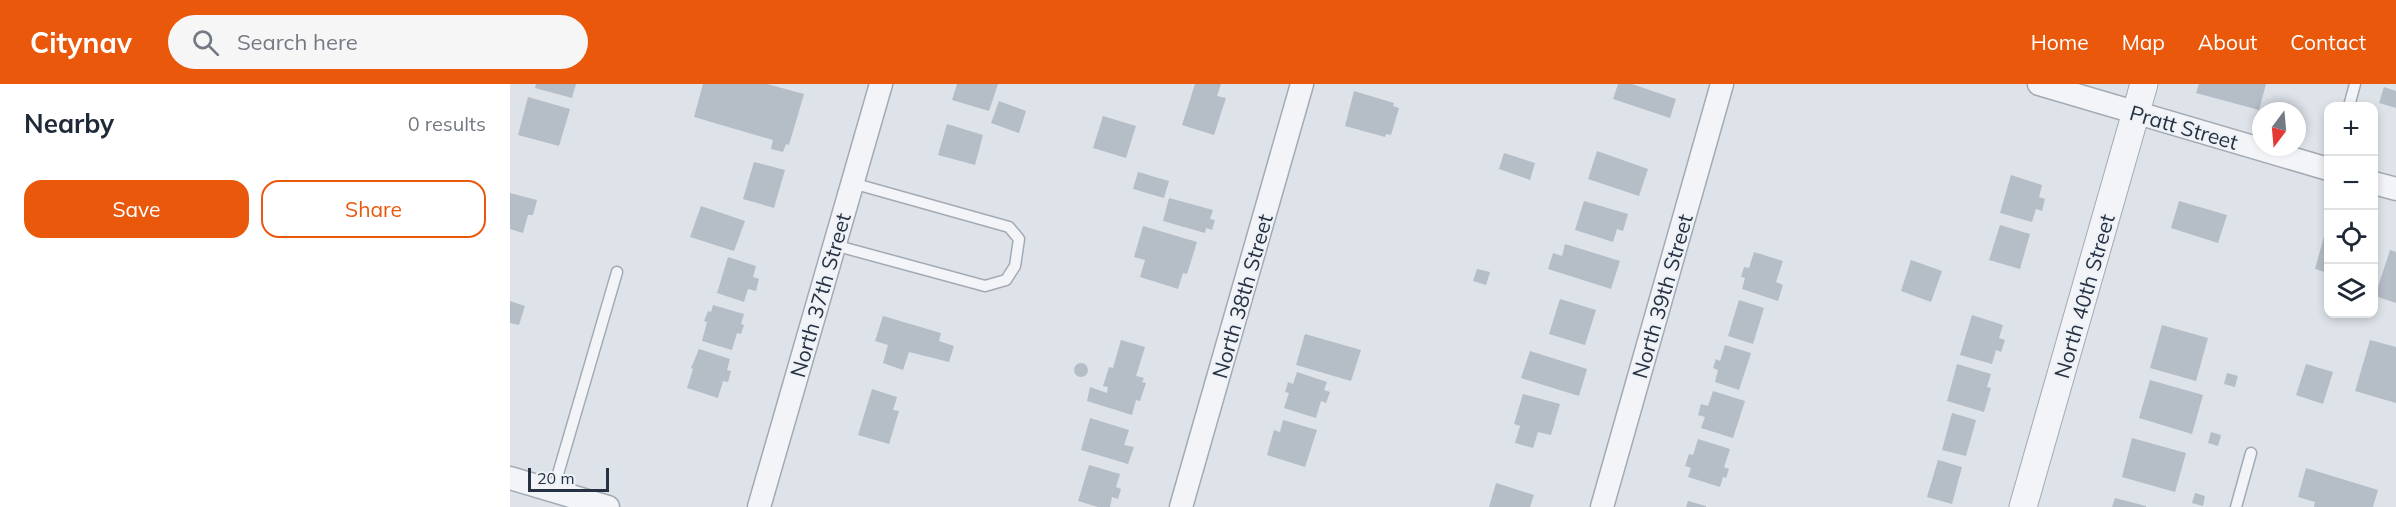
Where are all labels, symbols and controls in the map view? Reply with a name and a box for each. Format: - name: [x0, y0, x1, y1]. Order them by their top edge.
- search box: [168, 15, 588, 69]
- text: Citynav: [30, 25, 132, 60]
- icon: search: [189, 26, 222, 59]
- text: Search here: [237, 28, 358, 56]
- text: Home: [2031, 29, 2089, 55]
- text: Map: [2122, 29, 2165, 55]
- text: About: [2198, 29, 2257, 55]
- text: Contact: [2290, 29, 2366, 55]
- street label: Pratt Street: [2127, 99, 2241, 155]
- north arrow: [2252, 102, 2306, 156]
- map controls: [2324, 102, 2378, 318]
- button: +: [2324, 102, 2378, 156]
- text: Nearby: [24, 107, 114, 140]
- text: 0 results: [408, 111, 486, 136]
- button: −: [2324, 156, 2378, 210]
- button: Save: [24, 180, 249, 238]
- button: Share: [261, 180, 486, 238]
- street label: North 37th Street: [784, 210, 856, 380]
- button: locate: [2324, 210, 2378, 264]
- street label: North 38th Street: [1206, 211, 1278, 381]
- street label: North 39th Street: [1626, 211, 1698, 381]
- street label: North 40th Street: [2048, 211, 2120, 381]
- button: layers: [2324, 264, 2378, 318]
- scale bar: [528, 465, 609, 492]
- text: 20 m: [537, 468, 574, 488]

